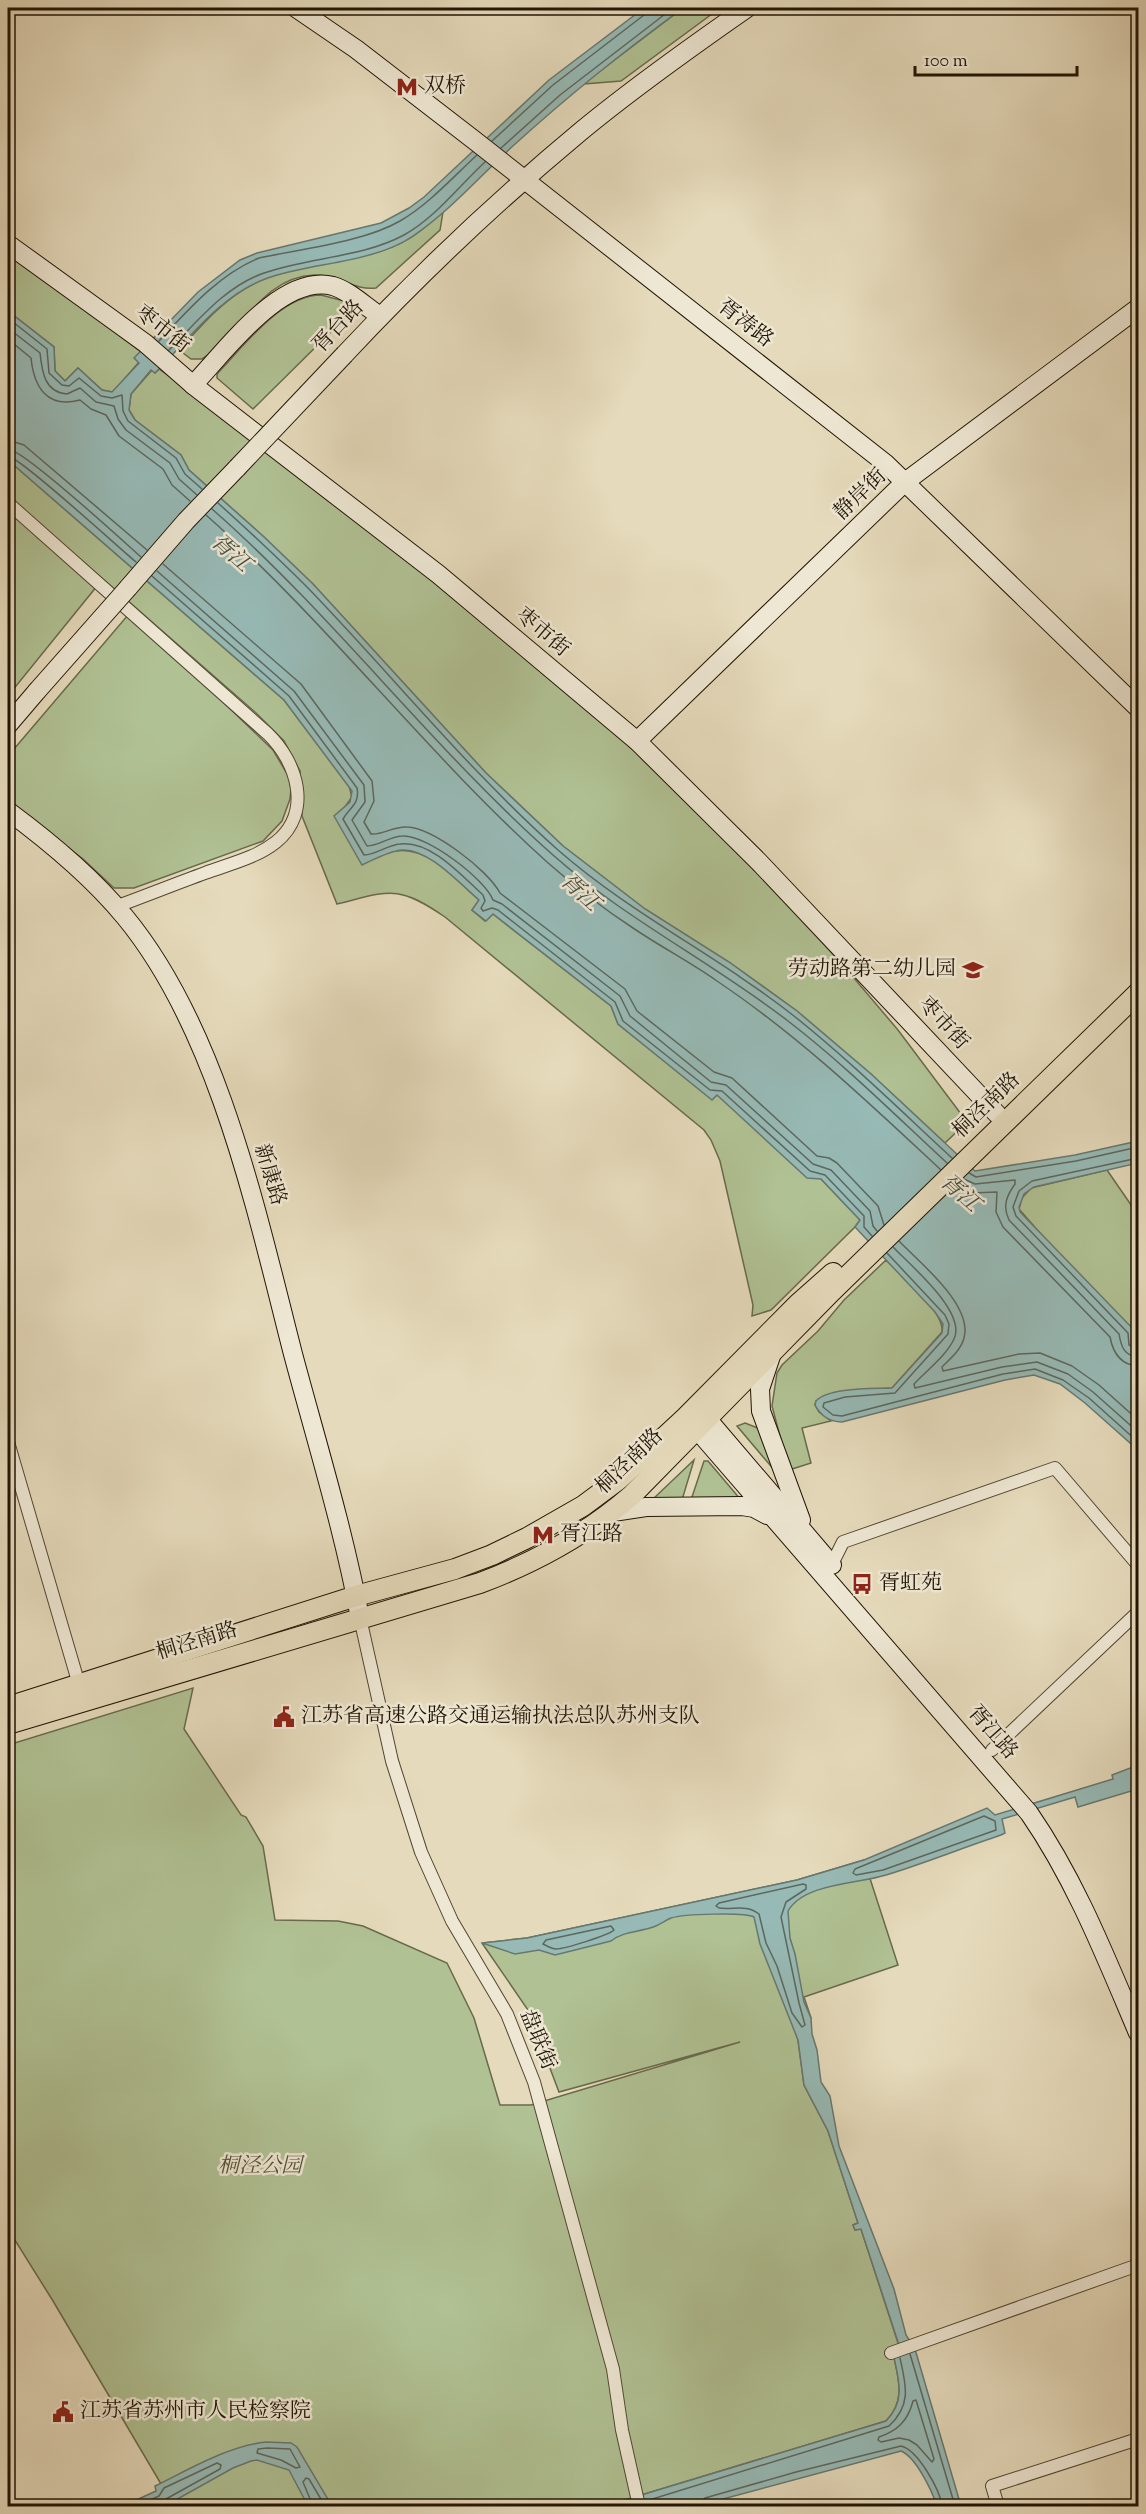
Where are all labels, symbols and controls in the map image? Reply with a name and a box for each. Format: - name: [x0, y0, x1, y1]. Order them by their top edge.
- scale bar: [915, 39, 1077, 77]
- text: 100 m: [924, 49, 968, 75]
- place label: 双桥: [424, 72, 466, 102]
- metro station icon: 双桥: [395, 75, 419, 99]
- street label: 胥涛路: [711, 293, 779, 355]
- street label: 胥台路: [307, 294, 371, 360]
- street label: 枣市街: [128, 299, 196, 361]
- street label: 静岸街: [828, 462, 894, 528]
- water label: 胥江: [203, 527, 259, 583]
- street label: 枣市街: [508, 601, 576, 665]
- water label: 胥江: [552, 866, 608, 922]
- place label: 劳动路第二幼儿园: [788, 955, 956, 985]
- school or university icon: 劳动路第二幼儿园: [961, 958, 985, 982]
- street label: 枣市街: [911, 991, 975, 1057]
- street label: 桐泾南路: [946, 1066, 1028, 1146]
- street label: 新康路: [245, 1140, 293, 1210]
- water label: 胥江: [932, 1167, 988, 1223]
- street label: 桐泾南路: [589, 1422, 671, 1502]
- place label: 胥江路: [560, 1520, 623, 1550]
- metro station icon: 胥江路: [531, 1523, 555, 1547]
- place label: 胥虹苑: [879, 1569, 942, 1599]
- bus stop icon: 胥虹苑: [850, 1572, 874, 1596]
- street label: 桐泾南路: [152, 1615, 242, 1669]
- street label: 胥江路: [960, 1699, 1024, 1767]
- place label: 江苏省高速公路交通运输执法总队苏州支队: [301, 1702, 700, 1732]
- public building icon: 江苏省高速公路交通运输执法总队苏州支队: [272, 1705, 296, 1729]
- street label: 盘联街: [511, 2005, 563, 2075]
- park label: 桐泾公园: [218, 2152, 305, 2182]
- place label: 江苏省苏州市人民检察院: [80, 2397, 311, 2427]
- public building icon: 江苏省苏州市人民检察院: [51, 2400, 75, 2424]

